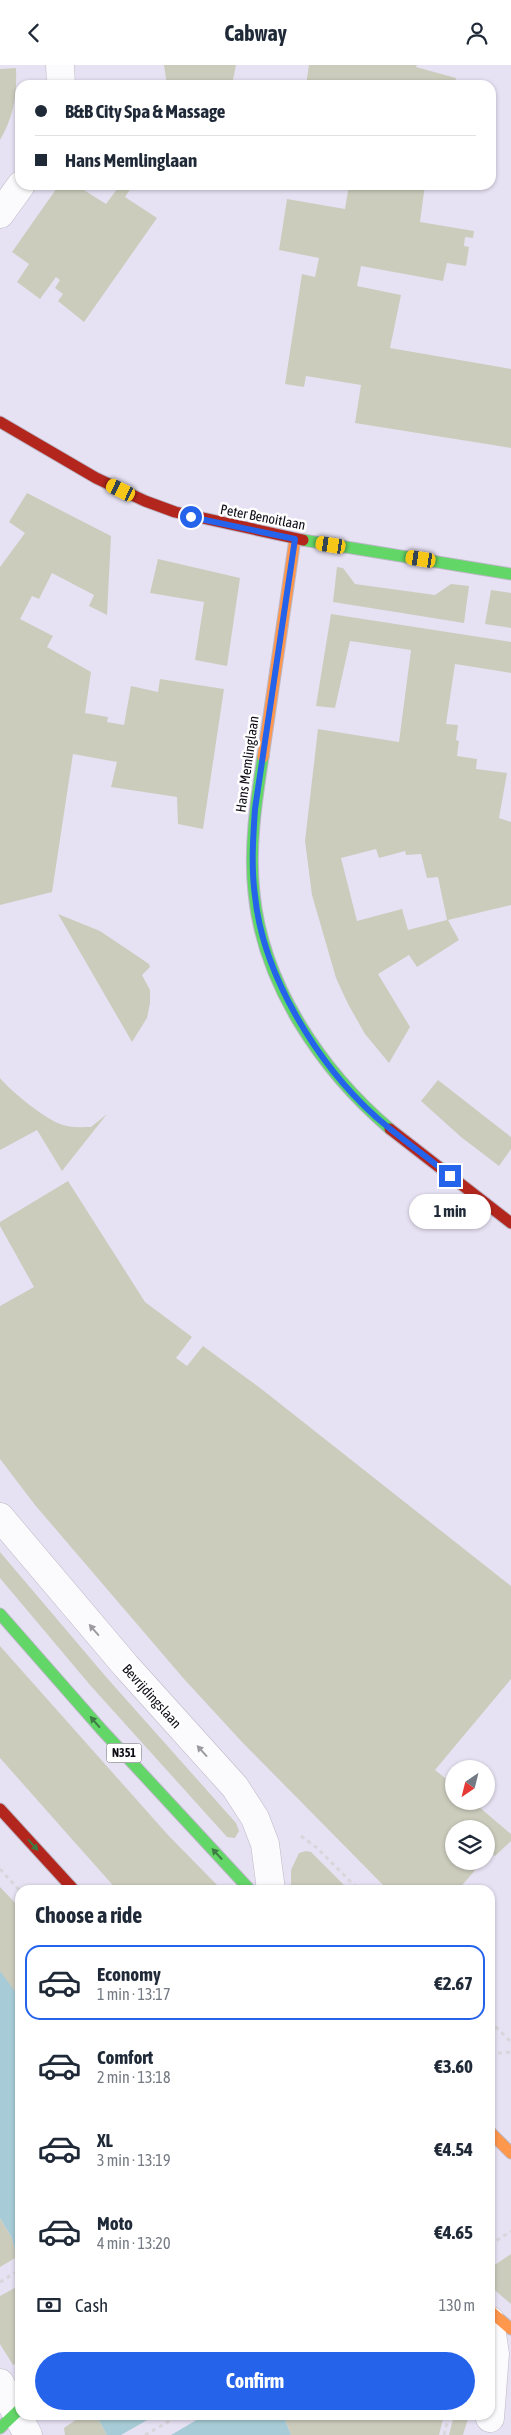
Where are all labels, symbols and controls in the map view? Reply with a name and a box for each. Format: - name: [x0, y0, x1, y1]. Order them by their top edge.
- icon: back: [20, 19, 48, 47]
- icon: person: [463, 19, 491, 47]
- text: Cabway: [224, 20, 287, 46]
- text: B&B City Spa & Massage: [65, 100, 225, 122]
- text: Hans Memlinglaan: [65, 149, 197, 171]
- car: [104, 477, 137, 503]
- street label: Peter Benoitlaan: [219, 501, 307, 533]
- route start: [180, 506, 202, 528]
- car: [315, 535, 346, 555]
- car: [405, 549, 436, 569]
- street label: Hans Memlinglaan: [232, 715, 262, 813]
- route end: [439, 1165, 461, 1187]
- callout: 1 min: [409, 1193, 491, 1229]
- text: 1 min: [434, 1202, 466, 1220]
- one-way arrow: [88, 1624, 100, 1636]
- street label: Bevrijdingslaan: [119, 1661, 185, 1731]
- one-way arrow: [90, 1716, 101, 1728]
- road number: N351: [106, 1744, 142, 1763]
- one-way arrow: [196, 1746, 208, 1758]
- north arrow: [445, 1760, 495, 1810]
- map controls: [445, 1760, 495, 1870]
- button: layers: [445, 1820, 495, 1870]
- one-way arrow: [27, 1839, 39, 1851]
- one-way arrow: [211, 1849, 223, 1861]
- text: Choose a ride: [35, 1902, 142, 1928]
- icon: car: [37, 1960, 82, 2005]
- text: Economy: [97, 1963, 161, 1985]
- text: €2.67: [434, 1972, 473, 1994]
- text: 1 min · 13:17: [97, 1985, 170, 2003]
- icon: car: [37, 2043, 82, 2088]
- text: Comfort: [97, 2046, 153, 2068]
- text: €3.60: [434, 2055, 473, 2077]
- text: 2 min · 13:18: [97, 2068, 170, 2086]
- icon: car: [37, 2126, 82, 2171]
- text: XL: [97, 2129, 113, 2151]
- text: €4.54: [434, 2138, 473, 2160]
- text: 3 min · 13:19: [97, 2151, 170, 2169]
- icon: car: [37, 2209, 82, 2254]
- text: Moto: [97, 2212, 133, 2234]
- text: €4.65: [434, 2221, 473, 2243]
- text: 4 min · 13:20: [97, 2234, 170, 2252]
- icon: cash: [35, 2291, 63, 2319]
- text: Cash: [75, 2294, 108, 2316]
- text: 130 m: [439, 2296, 475, 2314]
- button: Confirm: [35, 2352, 475, 2410]

